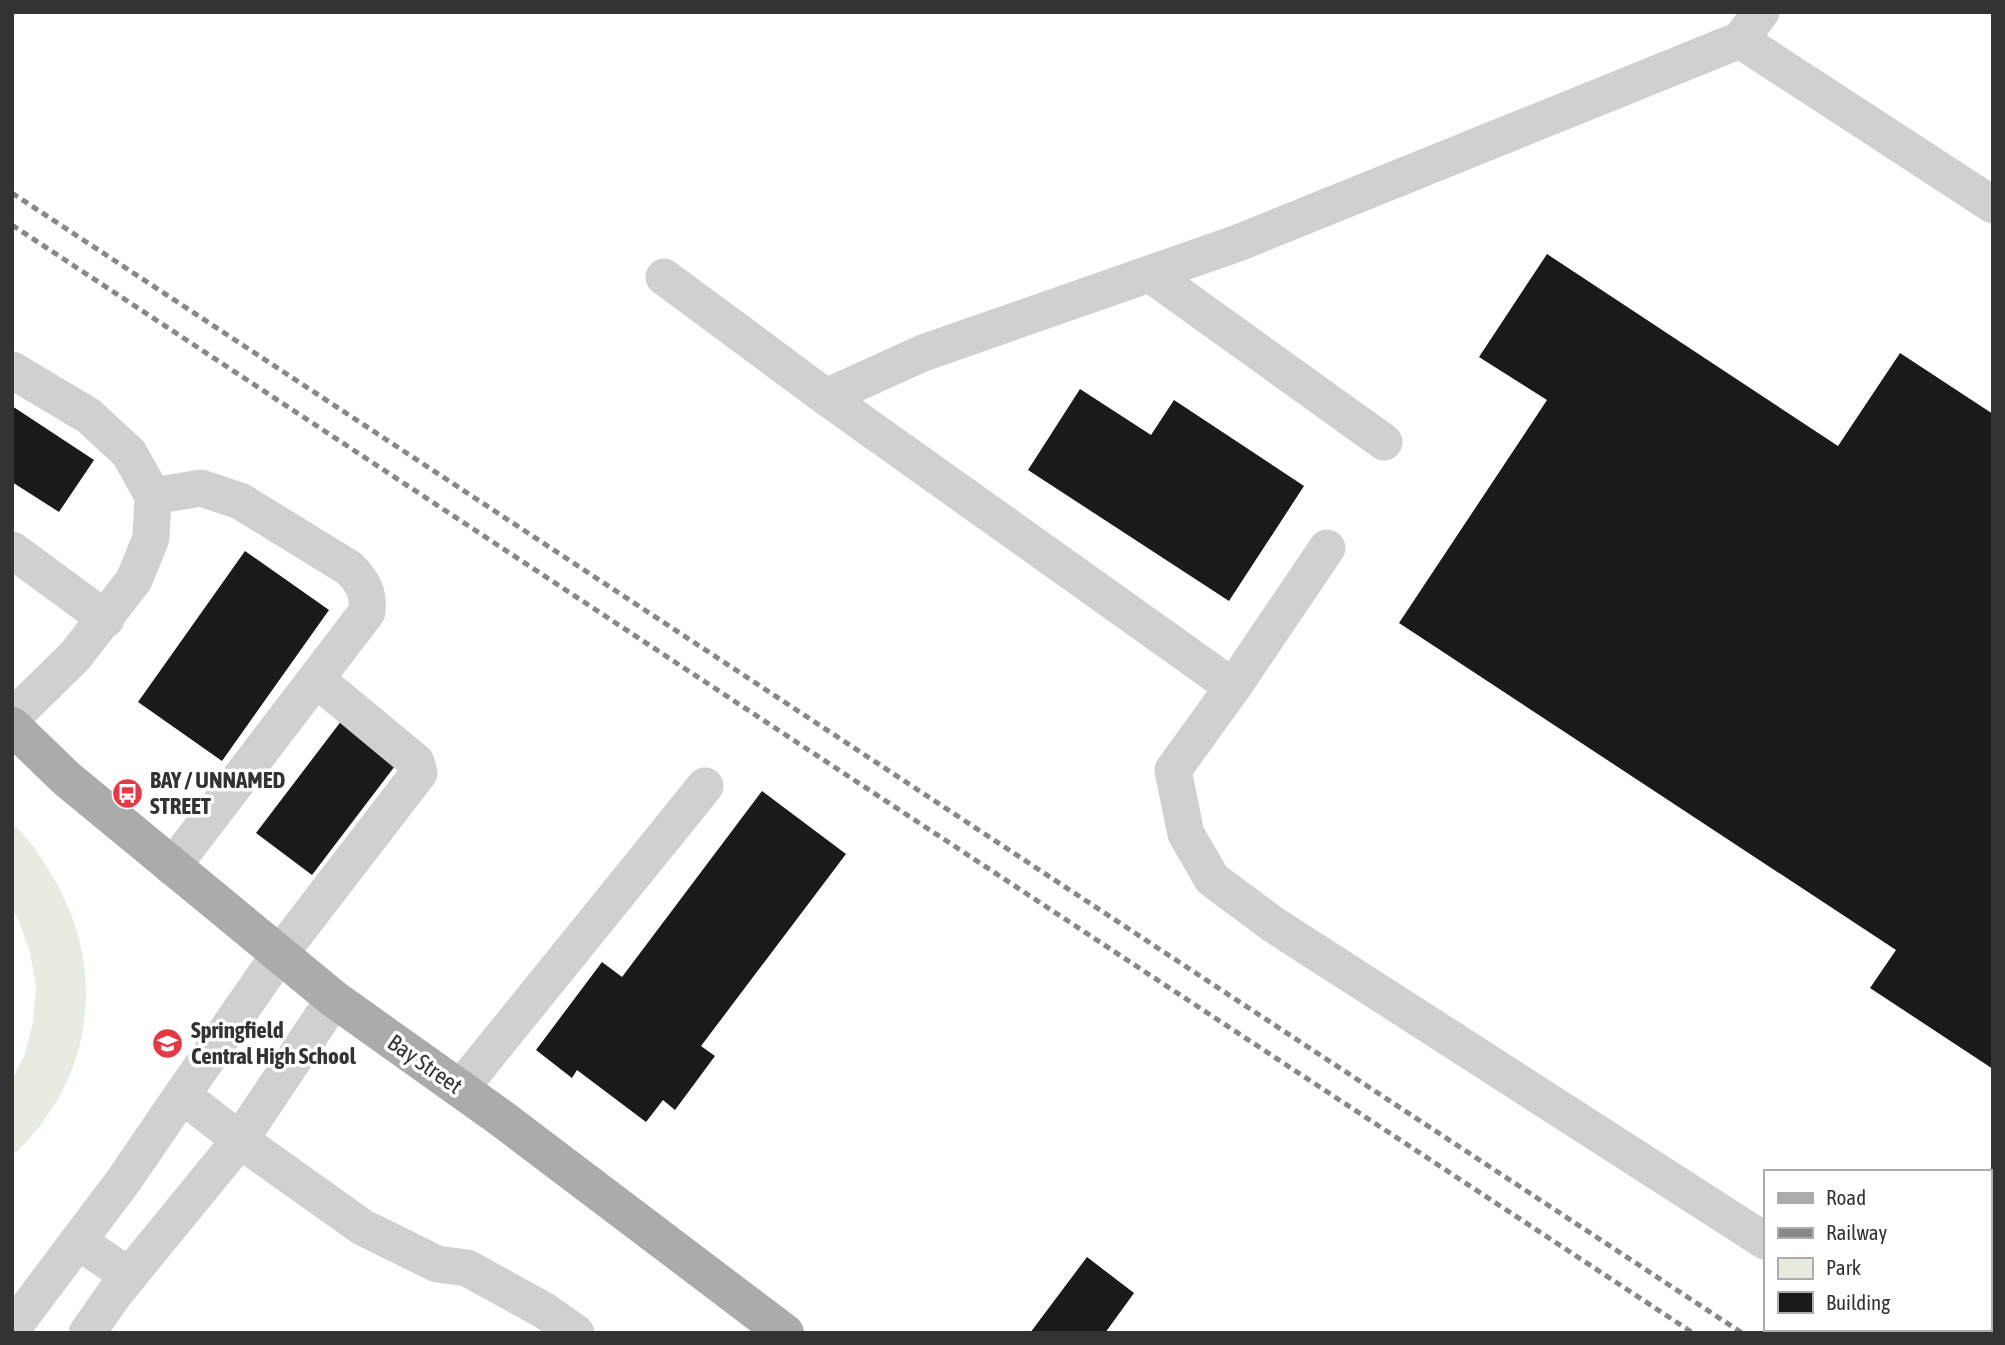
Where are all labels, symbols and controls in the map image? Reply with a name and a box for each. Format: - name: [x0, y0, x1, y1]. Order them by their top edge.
- place label: BAY / UNNAMED STREET: [150, 767, 286, 819]
- bus stop icon: BAY / UNNAMED STREET: [110, 776, 144, 810]
- place label: Springfield Central High School: [191, 1017, 357, 1069]
- school or university icon: Springfield Central High School: [151, 1026, 185, 1060]
- street label: Bay Street: [383, 1029, 467, 1099]
- legend: [1764, 1170, 1991, 1331]
- text: Road: [1826, 1185, 1866, 1209]
- text: Railway: [1826, 1220, 1888, 1244]
- text: Park: [1826, 1255, 1861, 1279]
- text: Building: [1826, 1290, 1890, 1314]

